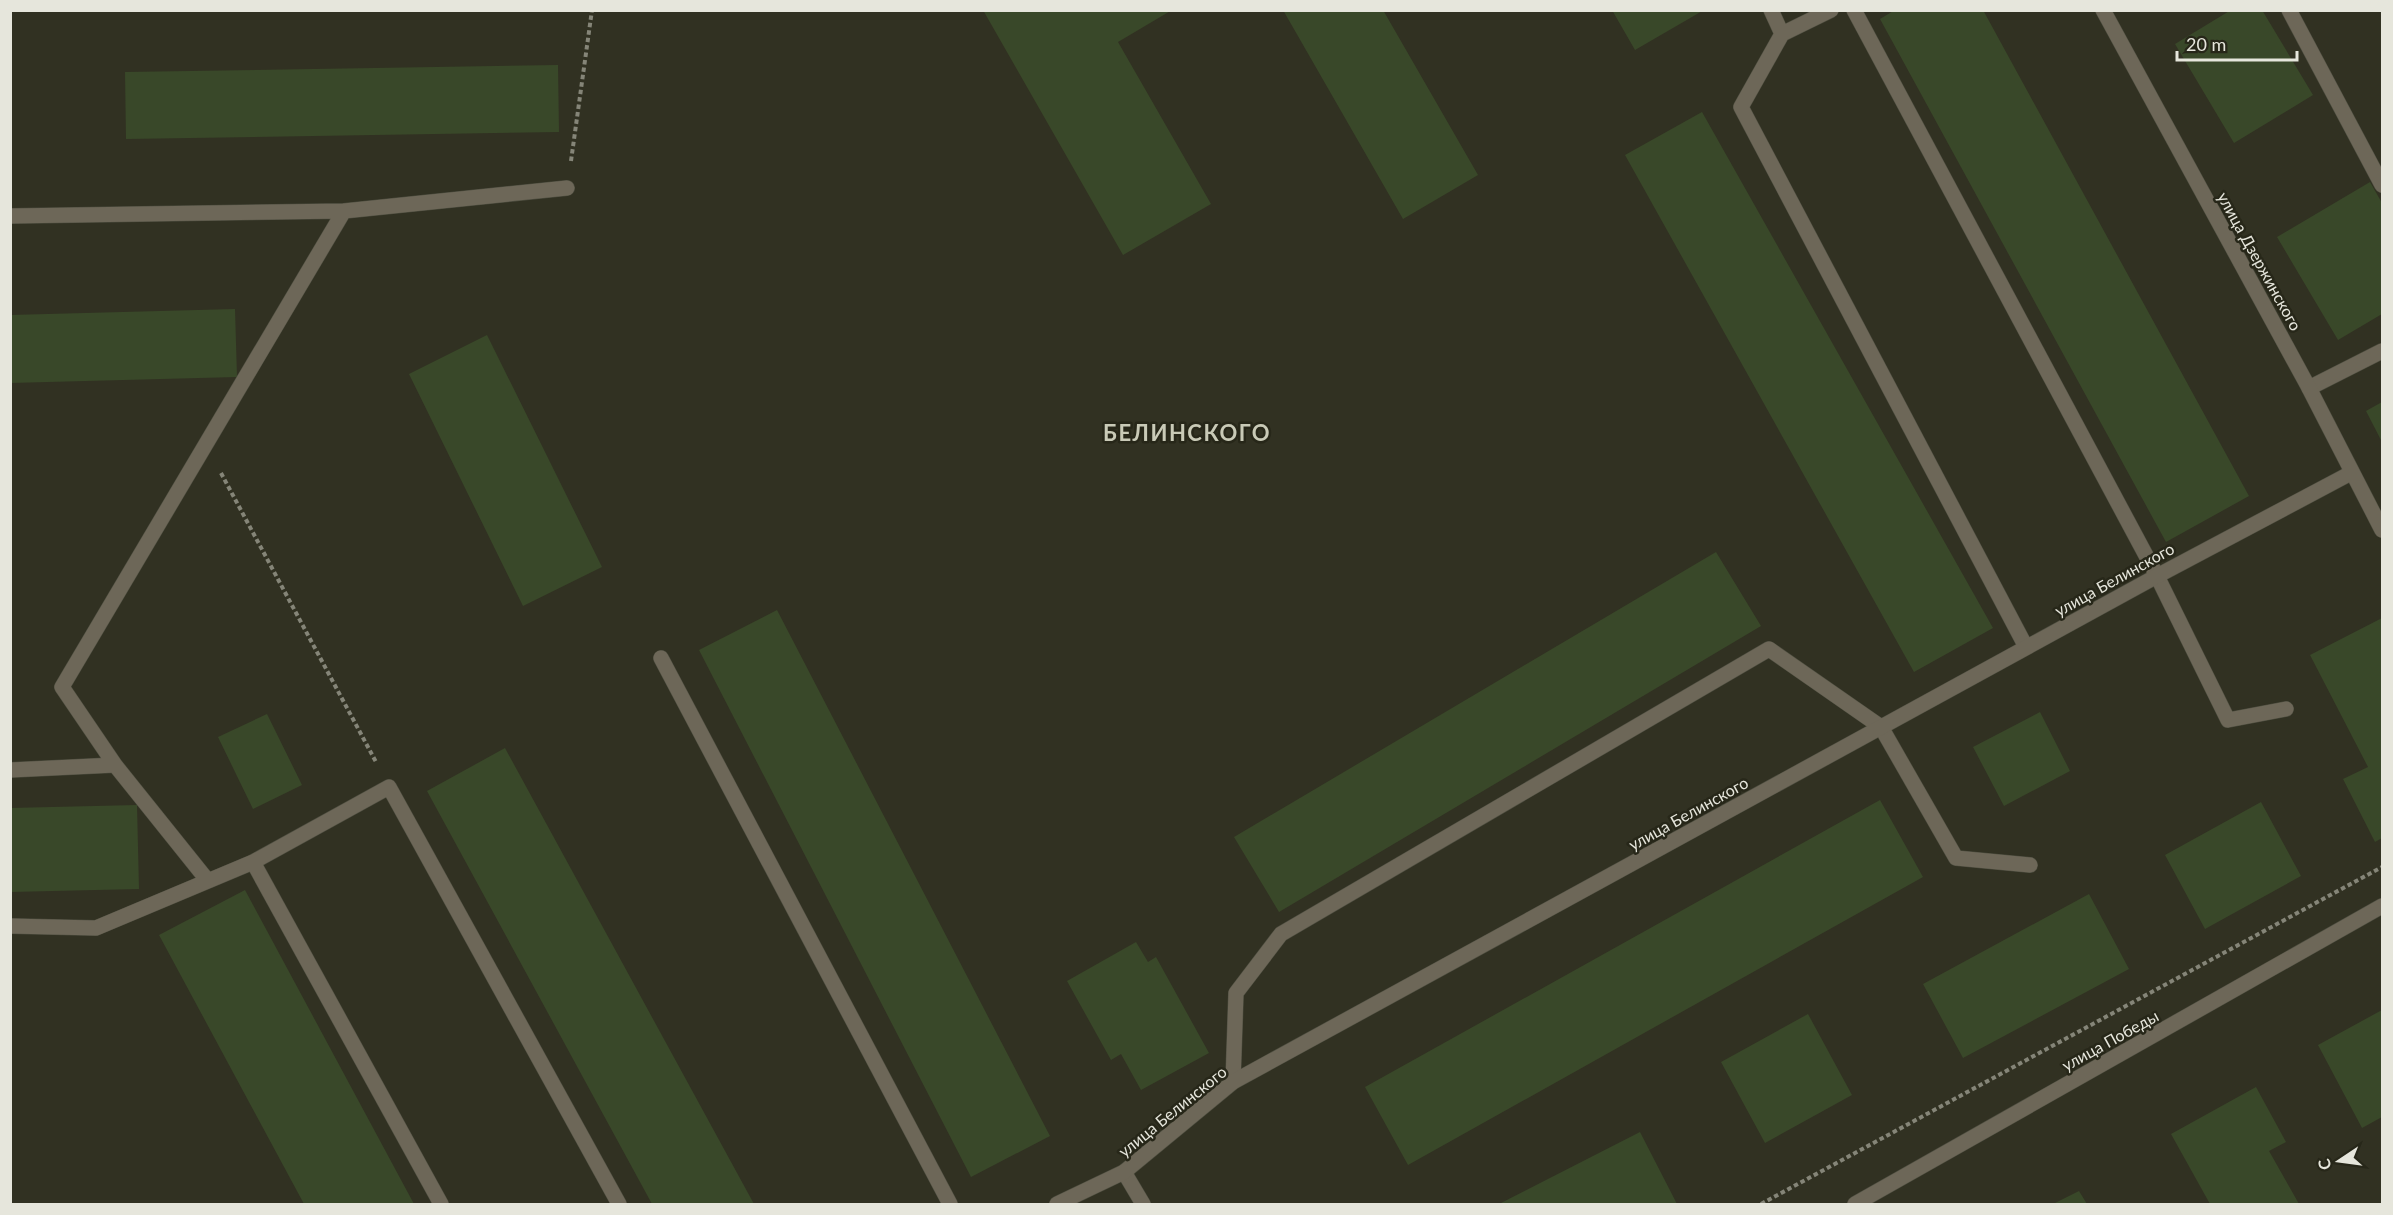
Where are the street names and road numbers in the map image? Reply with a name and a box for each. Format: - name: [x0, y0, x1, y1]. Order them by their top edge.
- street label: улица Дзержинского: [2214, 188, 2306, 334]
- street label: улица Белинского: [2051, 538, 2177, 620]
- street label: улица Белинского: [1625, 772, 1751, 854]
- street label: улица Победы: [2058, 1006, 2162, 1074]
- street label: улица Белинского: [1114, 1062, 1230, 1160]

